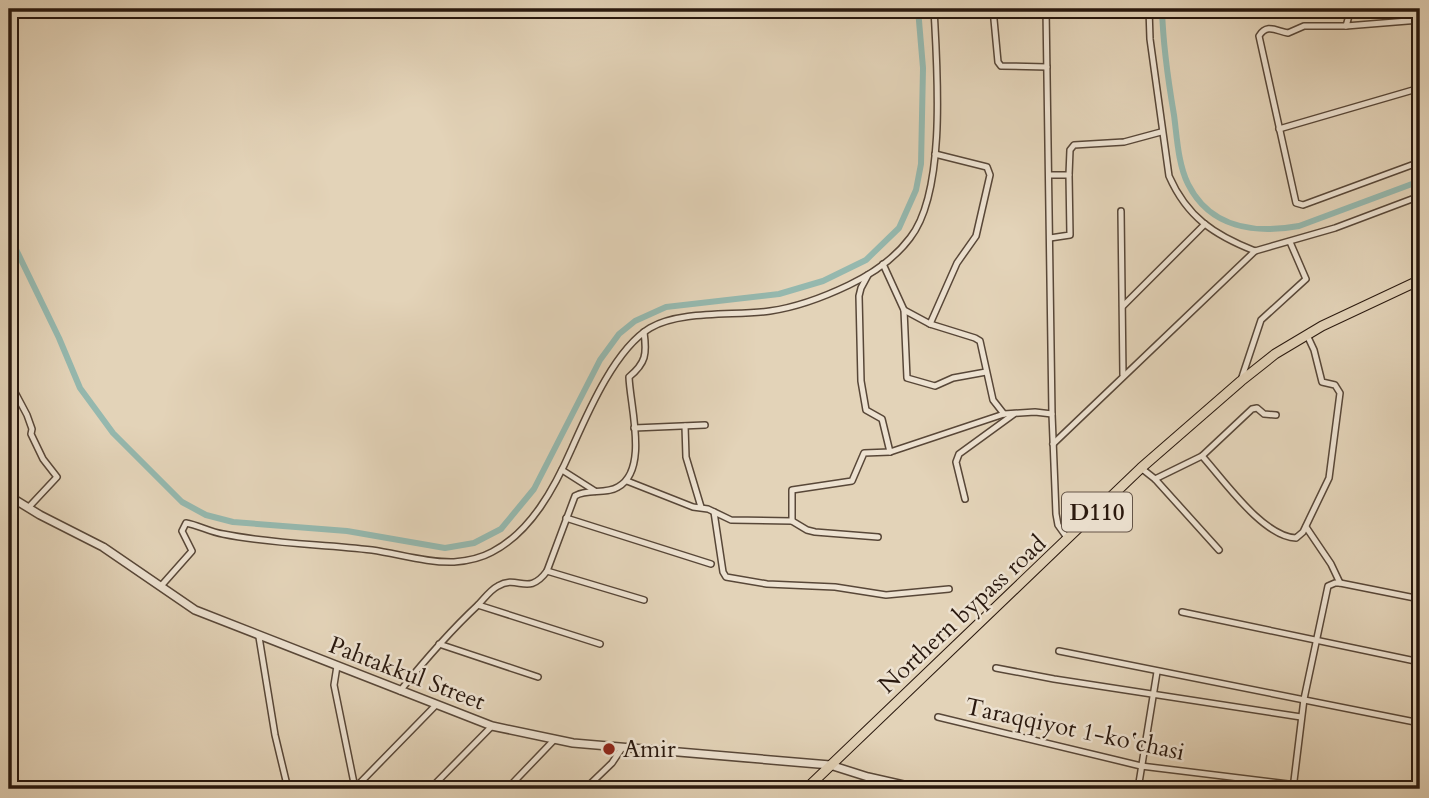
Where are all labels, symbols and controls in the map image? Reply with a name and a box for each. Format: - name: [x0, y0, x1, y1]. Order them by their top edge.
- road number: D110: [1062, 492, 1132, 532]
- street label: Northern bypass road: [871, 528, 1054, 701]
- street label: Pahtakkul Street: [324, 629, 490, 719]
- street label: Taraqqiyot 1-koʻchasi: [962, 690, 1188, 769]
- place label: Amir: [623, 733, 676, 766]
- marker: Amir: [601, 741, 617, 757]

